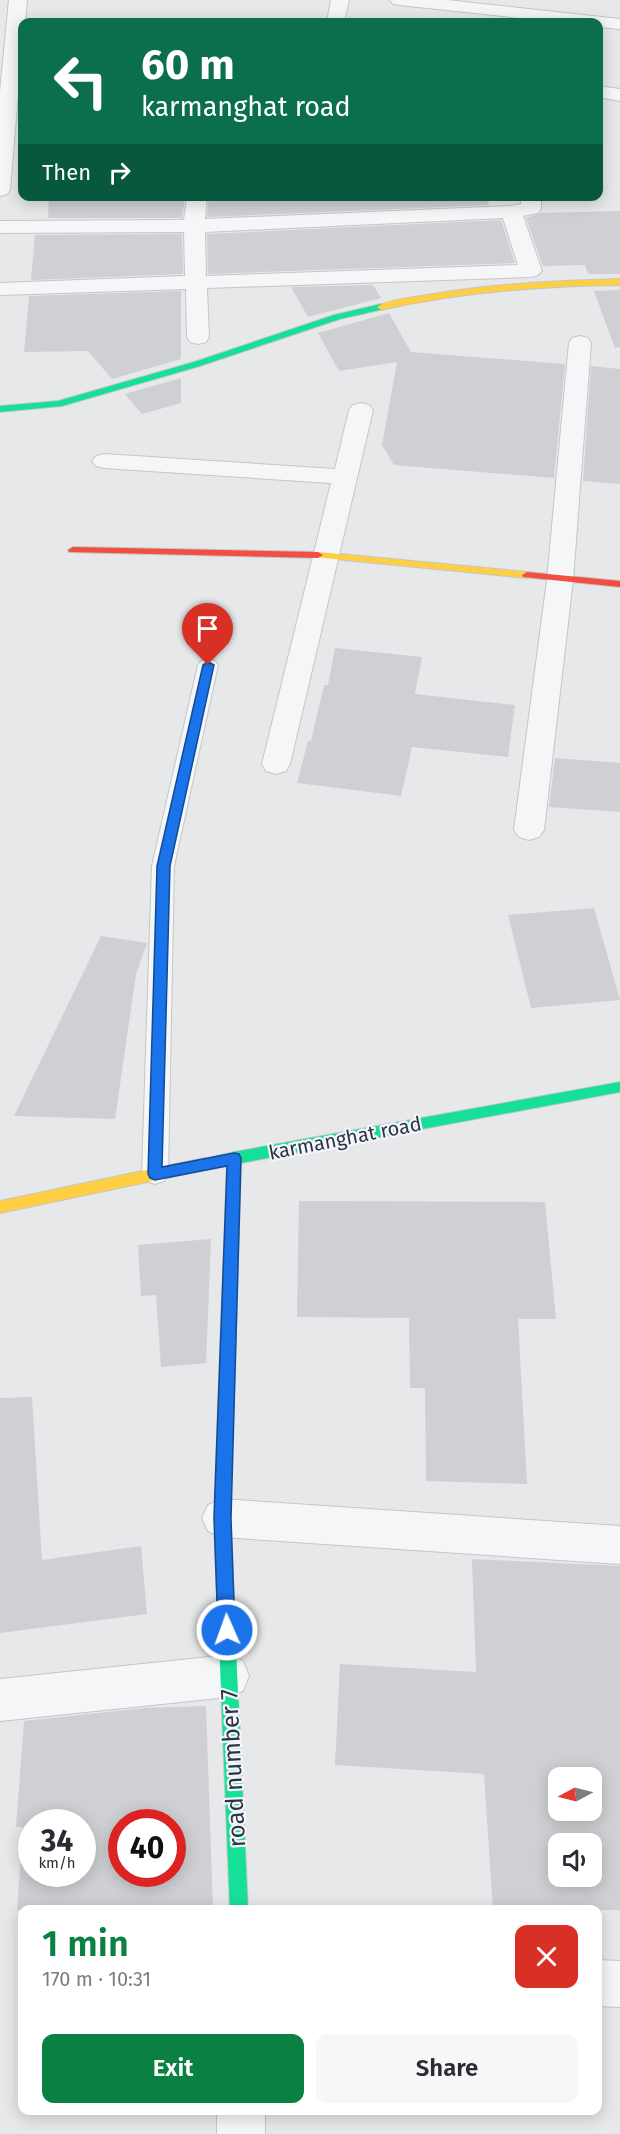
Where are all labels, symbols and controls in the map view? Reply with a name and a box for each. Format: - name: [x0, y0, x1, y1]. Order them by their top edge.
- text: 60 m: [141, 40, 235, 90]
- icon: left: [42, 42, 120, 120]
- text: karmanghat road: [141, 91, 351, 123]
- icon: right: [103, 156, 136, 189]
- text: Then: [42, 159, 91, 186]
- pin: [182, 603, 233, 665]
- icon: arrive: [191, 612, 224, 645]
- street label: karmanghat road: [267, 1111, 423, 1165]
- position arrow: [195, 1598, 259, 1662]
- street label: road number 7: [215, 1688, 251, 1848]
- north arrow: [548, 1767, 602, 1821]
- map controls: [548, 1767, 602, 1887]
- speed limit sign: 40: [108, 1809, 186, 1887]
- text: 34: [41, 1823, 73, 1859]
- button: sound: [548, 1833, 602, 1887]
- text: km/h: [38, 1854, 76, 1872]
- text: 1 min: [42, 1922, 129, 1966]
- button: close: [515, 1925, 578, 1988]
- text: 170 m · 10:31: [42, 1967, 151, 1991]
- button: Exit: [42, 2034, 304, 2103]
- button: Share: [316, 2034, 578, 2103]

